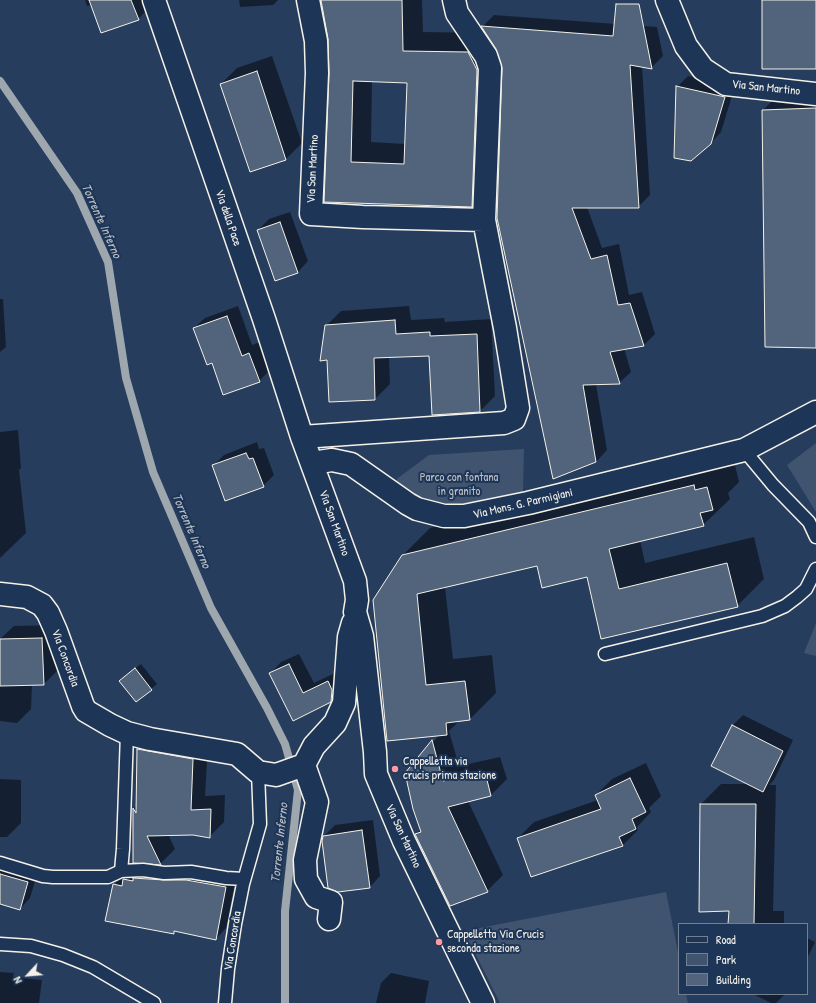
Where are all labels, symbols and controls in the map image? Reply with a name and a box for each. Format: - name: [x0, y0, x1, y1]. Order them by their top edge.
- street label: Via San Martino: [731, 77, 801, 99]
- street label: Via San Martino: [304, 134, 322, 204]
- water label: Torrente Inferno: [78, 181, 124, 261]
- street label: Via della Pace: [212, 188, 244, 248]
- park label: Parco con fontana in granito: [420, 471, 498, 499]
- street label: Via Mons. G. Parmigiani: [472, 485, 574, 523]
- street label: Via San Martino: [315, 488, 353, 558]
- water label: Torrente Inferno: [168, 491, 214, 571]
- street label: Via Concordia: [48, 627, 82, 689]
- place label: Cappelletta via crucis prima stazione: [403, 755, 496, 783]
- marker: Cappelletta via crucis prima stazione: [390, 764, 400, 774]
- water label: Torrente Inferno: [268, 802, 292, 884]
- street label: Via San Martino: [382, 802, 424, 870]
- street label: Via Concordia: [221, 910, 245, 972]
- legend: [678, 923, 808, 995]
- place label: Cappelletta Via Crucis seconda stazione: [447, 928, 544, 956]
- text: Road: [716, 931, 736, 948]
- marker: Cappelletta Via Crucis seconda stazione: [434, 937, 444, 947]
- text: Park: [716, 951, 736, 968]
- north arrow: [8, 955, 48, 995]
- text: Building: [716, 971, 751, 988]
- text: N: [10, 975, 25, 986]

